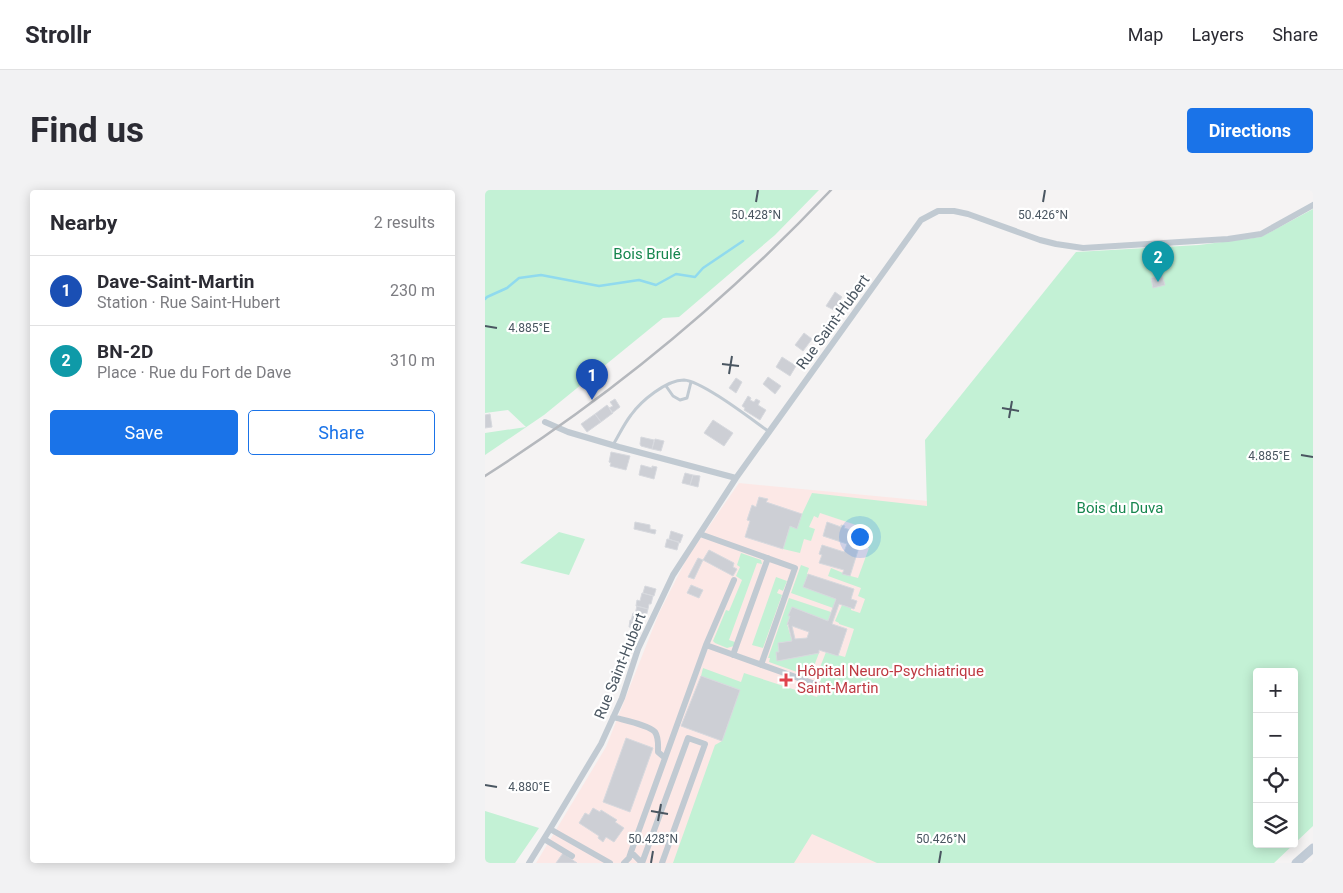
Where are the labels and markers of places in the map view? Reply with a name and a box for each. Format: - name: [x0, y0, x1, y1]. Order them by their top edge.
- pin: 2: [1142, 241, 1174, 282]
- pin: 1: [576, 359, 608, 400]
- place label: Hôpital Neuro-Psychiatrique Saint-Martin: [797, 662, 984, 697]
- marker: Hôpital Neuro-Psychiatrique Saint-Martin: [779, 673, 793, 687]

